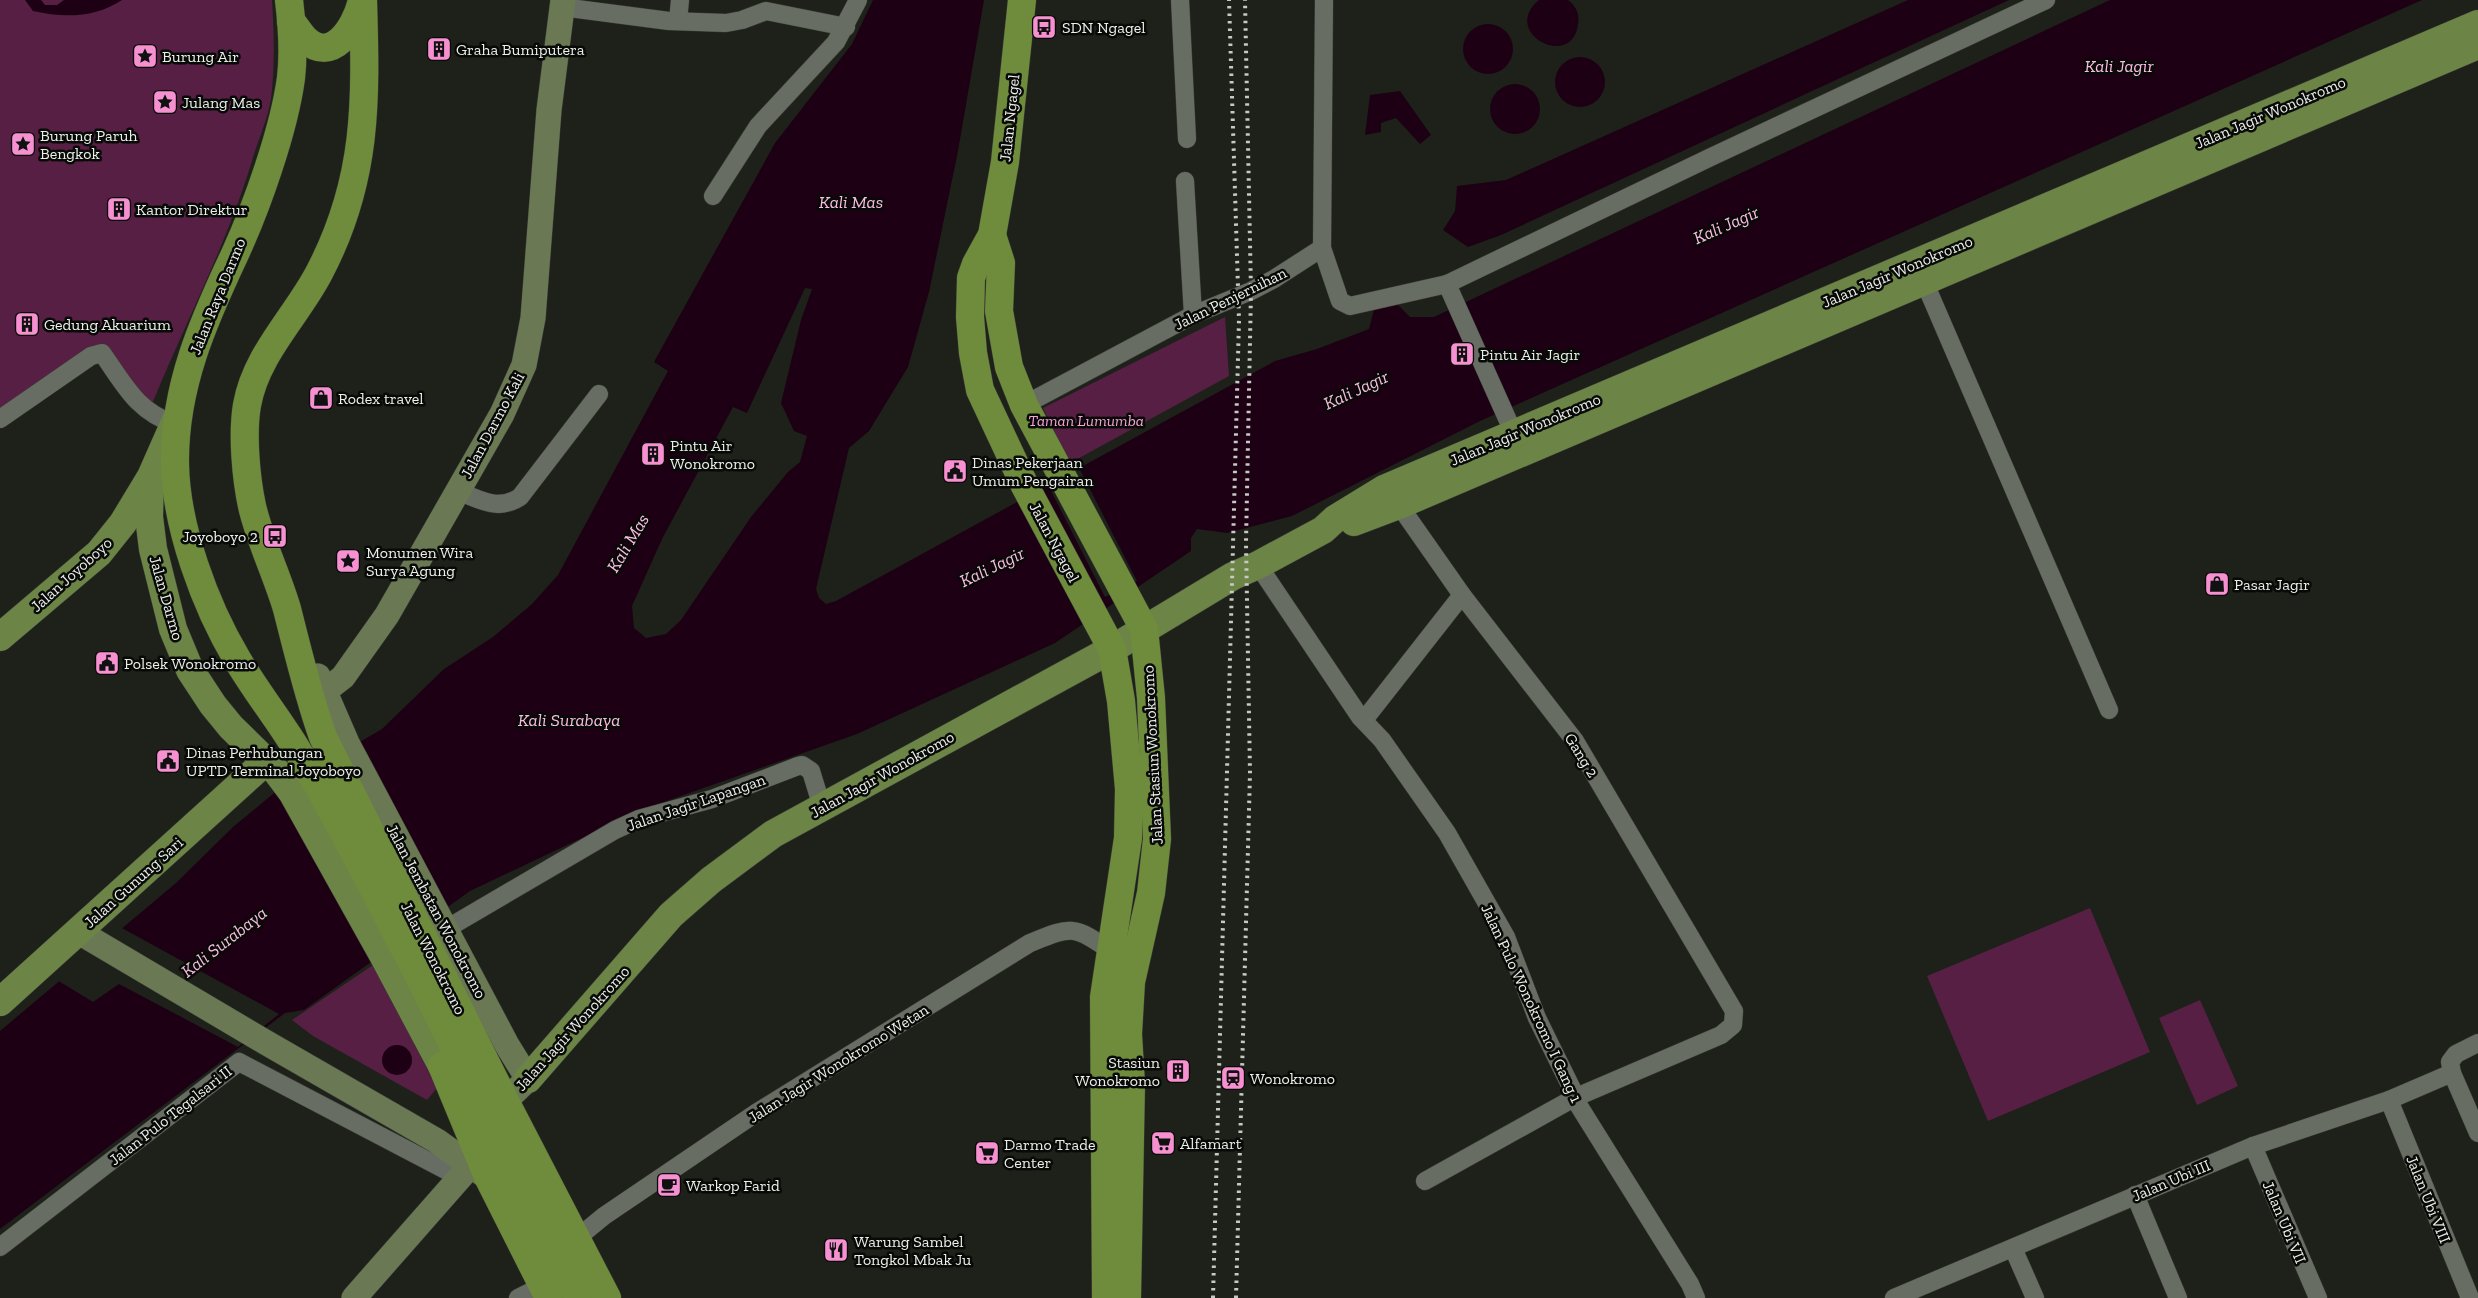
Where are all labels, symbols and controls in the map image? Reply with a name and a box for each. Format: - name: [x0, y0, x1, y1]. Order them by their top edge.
- bus stop icon: SDN Ngagel: [1031, 14, 1057, 40]
- place label: SDN Ngagel: [1062, 18, 1146, 37]
- building icon: Graha Bumiputera: [426, 36, 452, 62]
- place label: Graha Bumiputera: [456, 40, 585, 59]
- place icon: Burung Air: [132, 43, 158, 69]
- place label: Burung Air: [162, 47, 239, 66]
- water label: Kali Jagir: [2084, 55, 2154, 77]
- street label: Jalan Jagir Wonokromo: [2192, 72, 2348, 153]
- street label: Jalan Ngagel: [995, 73, 1024, 163]
- place icon: Julang Mas: [152, 89, 178, 115]
- place label: Julang Mas: [182, 93, 260, 112]
- place label: Burung Paruh Bengkok: [40, 126, 137, 163]
- place icon: Burung Paruh Bengkok: [10, 131, 36, 157]
- water label: Kali Mas: [819, 191, 883, 213]
- building icon: Kantor Direktur: [106, 196, 132, 222]
- place label: Kantor Direktur: [136, 200, 248, 219]
- water label: Kali Jagir: [1690, 201, 1763, 249]
- street label: Jalan Jagir Wonokromo: [1819, 231, 1975, 312]
- street label: Jalan Raya Darmo: [185, 235, 249, 357]
- street label: Jalan Penjernihan: [1171, 263, 1290, 334]
- building icon: Gedung Akuarium: [14, 311, 40, 337]
- place label: Gedung Akuarium: [44, 315, 171, 334]
- building icon: Pintu Air Jagir: [1449, 341, 1475, 367]
- place label: Pintu Air Jagir: [1480, 345, 1580, 364]
- water label: Kali Jagir: [1320, 365, 1393, 415]
- street label: Jalan Darmo Kali: [456, 368, 529, 482]
- shop icon: Rodex travel: [308, 385, 334, 411]
- place label: Rodex travel: [338, 389, 424, 408]
- street label: Jalan Jagir Wonokromo: [1447, 389, 1603, 470]
- park label: Taman Lumumba: [1028, 411, 1144, 430]
- place label: Pintu Air Wonokromo: [670, 436, 755, 473]
- building icon: Pintu Air Wonokromo: [640, 441, 666, 467]
- place label: Dinas Pekerjaan Umum Pengairan: [972, 453, 1094, 490]
- public building icon: Dinas Pekerjaan Umum Pengairan: [942, 458, 968, 484]
- street label: Jalan Ngagel: [1026, 499, 1084, 585]
- water label: Kali Mas: [602, 510, 654, 576]
- bus stop icon: Joyoboyo 2: [262, 523, 288, 549]
- place label: Joyoboyo 2: [182, 527, 258, 546]
- street label: Jalan Joyoboyo: [27, 533, 116, 616]
- water label: Kali Jagir: [956, 542, 1029, 592]
- place label: Monumen Wira Surya Agung: [366, 543, 474, 580]
- place icon: Monumen Wira Surya Agung: [335, 548, 361, 574]
- street label: Jalan Darmo: [145, 554, 188, 643]
- shop icon: Pasar Jagir: [2204, 571, 2230, 597]
- place label: Pasar Jagir: [2234, 575, 2310, 594]
- public building icon: Polsek Wonokromo: [94, 650, 120, 676]
- place label: Polsek Wonokromo: [124, 654, 256, 673]
- street label: Jalan Stasiun Wonokromo: [1138, 665, 1167, 845]
- water label: Kali Surabaya: [518, 709, 620, 731]
- street label: Jalan Jagir Wonokromo: [807, 727, 957, 822]
- street label: Gang 2: [1561, 730, 1603, 781]
- place label: Dinas Perhubungan UPTD Terminal Joyoboyo: [186, 743, 361, 780]
- public building icon: Dinas Perhubungan UPTD Terminal Joyoboyo: [155, 748, 181, 774]
- street label: Jalan Jagir Lapangan: [625, 770, 768, 835]
- street label: Jalan Jembatan Wonokromo: [382, 821, 491, 1002]
- street label: Jalan Gunung Sari: [80, 833, 187, 932]
- street label: Jalan Wonokromo: [397, 899, 470, 1018]
- street label: Jalan Pulo Wonokromo I Gang 1: [1477, 901, 1586, 1106]
- water label: Kali Surabaya: [177, 902, 271, 982]
- street label: Jalan Jagir Wonokromo: [511, 962, 633, 1095]
- street label: Jalan Jagir Wonokromo Wetan: [745, 999, 933, 1127]
- place label: Stasiun Wonokromo: [1075, 1053, 1161, 1090]
- building icon: Stasiun Wonokromo: [1165, 1058, 1191, 1084]
- street label: Jalan Pulo Tegalsari II: [105, 1062, 235, 1169]
- station icon: Wonokromo: [1220, 1065, 1246, 1091]
- place label: Wonokromo: [1250, 1069, 1335, 1088]
- supermarket icon: Alfamart: [1150, 1130, 1176, 1156]
- place label: Alfamart: [1180, 1134, 1242, 1153]
- place label: Darmo Trade Center: [1004, 1135, 1095, 1172]
- supermarket icon: Darmo Trade Center: [974, 1140, 1000, 1166]
- street label: Jalan Ubi VIII: [2402, 1153, 2455, 1246]
- street label: Jalan Ubi III: [2129, 1156, 2213, 1205]
- cafe icon: Warkop Farid: [656, 1172, 682, 1198]
- place label: Warkop Farid: [686, 1176, 780, 1195]
- street label: Jalan Ubi VII: [2259, 1178, 2310, 1266]
- place label: Warung Sambel Tongkol Mbak Ju: [854, 1232, 971, 1269]
- restaurant icon: Warung Sambel Tongkol Mbak Ju: [823, 1237, 849, 1263]

